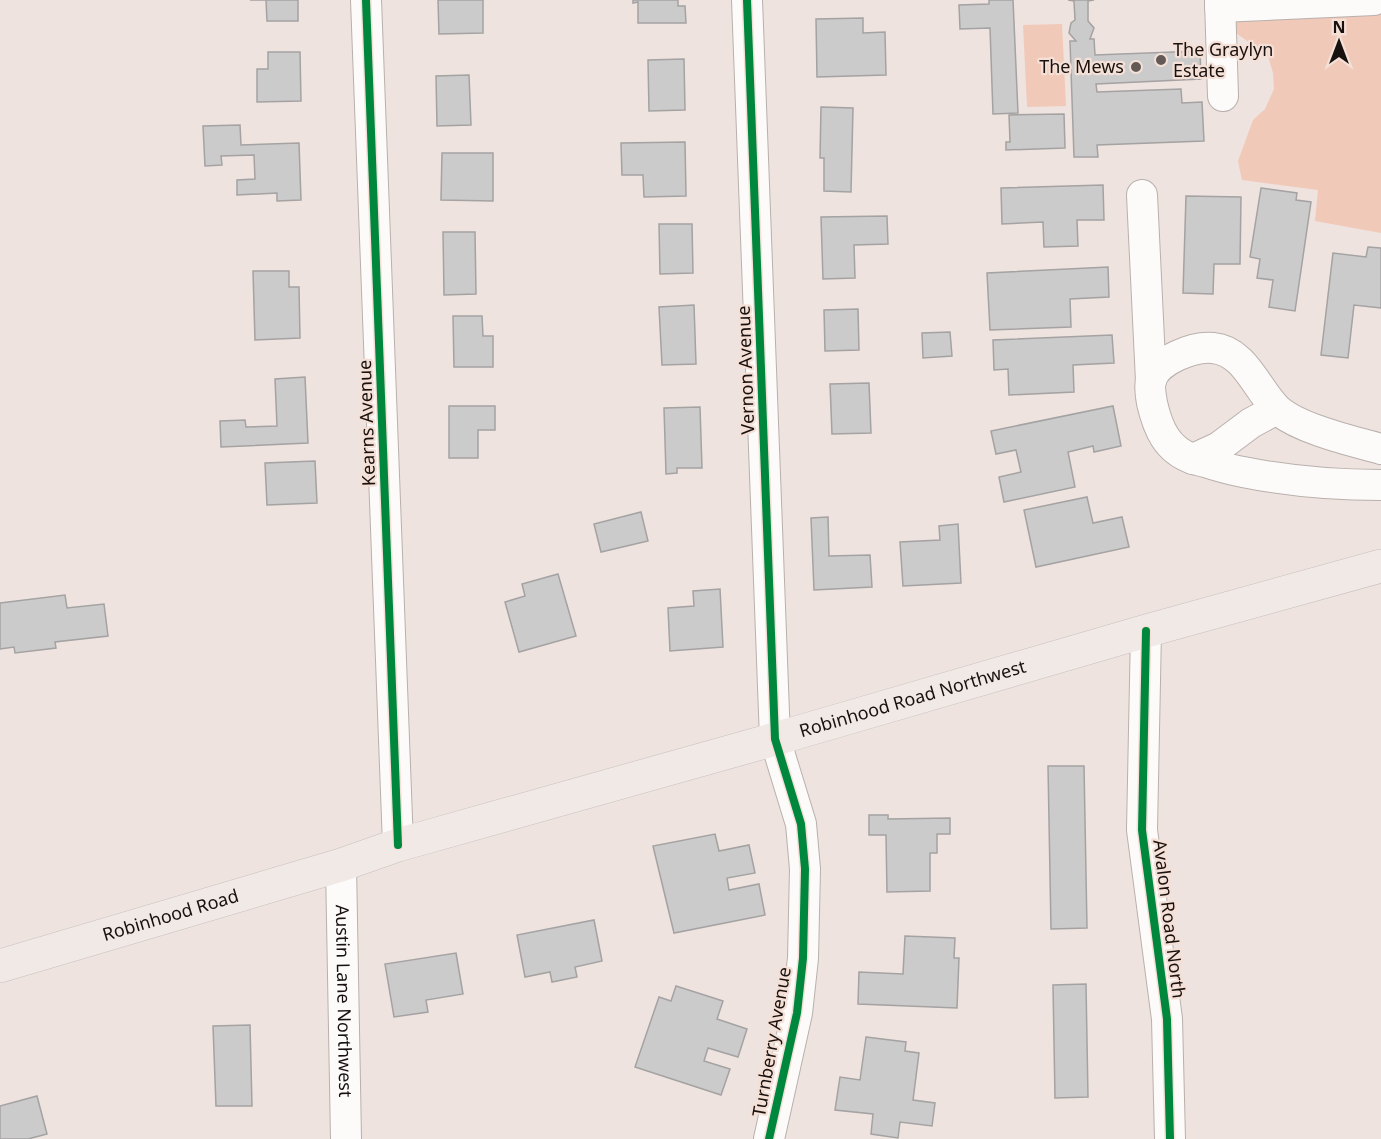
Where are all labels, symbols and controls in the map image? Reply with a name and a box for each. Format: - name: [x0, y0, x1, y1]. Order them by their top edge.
- north arrow: [1309, 12, 1369, 72]
- text: N: [1332, 16, 1346, 38]
- place label: The Graylyn Estate: [1173, 37, 1273, 82]
- marker: The Graylyn Estate: [1154, 53, 1168, 67]
- place label: The Mews: [1039, 54, 1124, 78]
- marker: The Mews: [1129, 60, 1143, 74]
- street label: Vernon Avenue: [731, 305, 759, 435]
- street label: Kearns Avenue: [352, 359, 380, 487]
- street label: Robinhood Road Northwest: [796, 654, 1029, 742]
- street label: Avalon Road North: [1148, 838, 1192, 1000]
- street label: Robinhood Road: [99, 883, 241, 946]
- street label: Austin Lane Northwest: [331, 904, 358, 1098]
- street label: Turnberry Avenue: [746, 965, 796, 1119]

